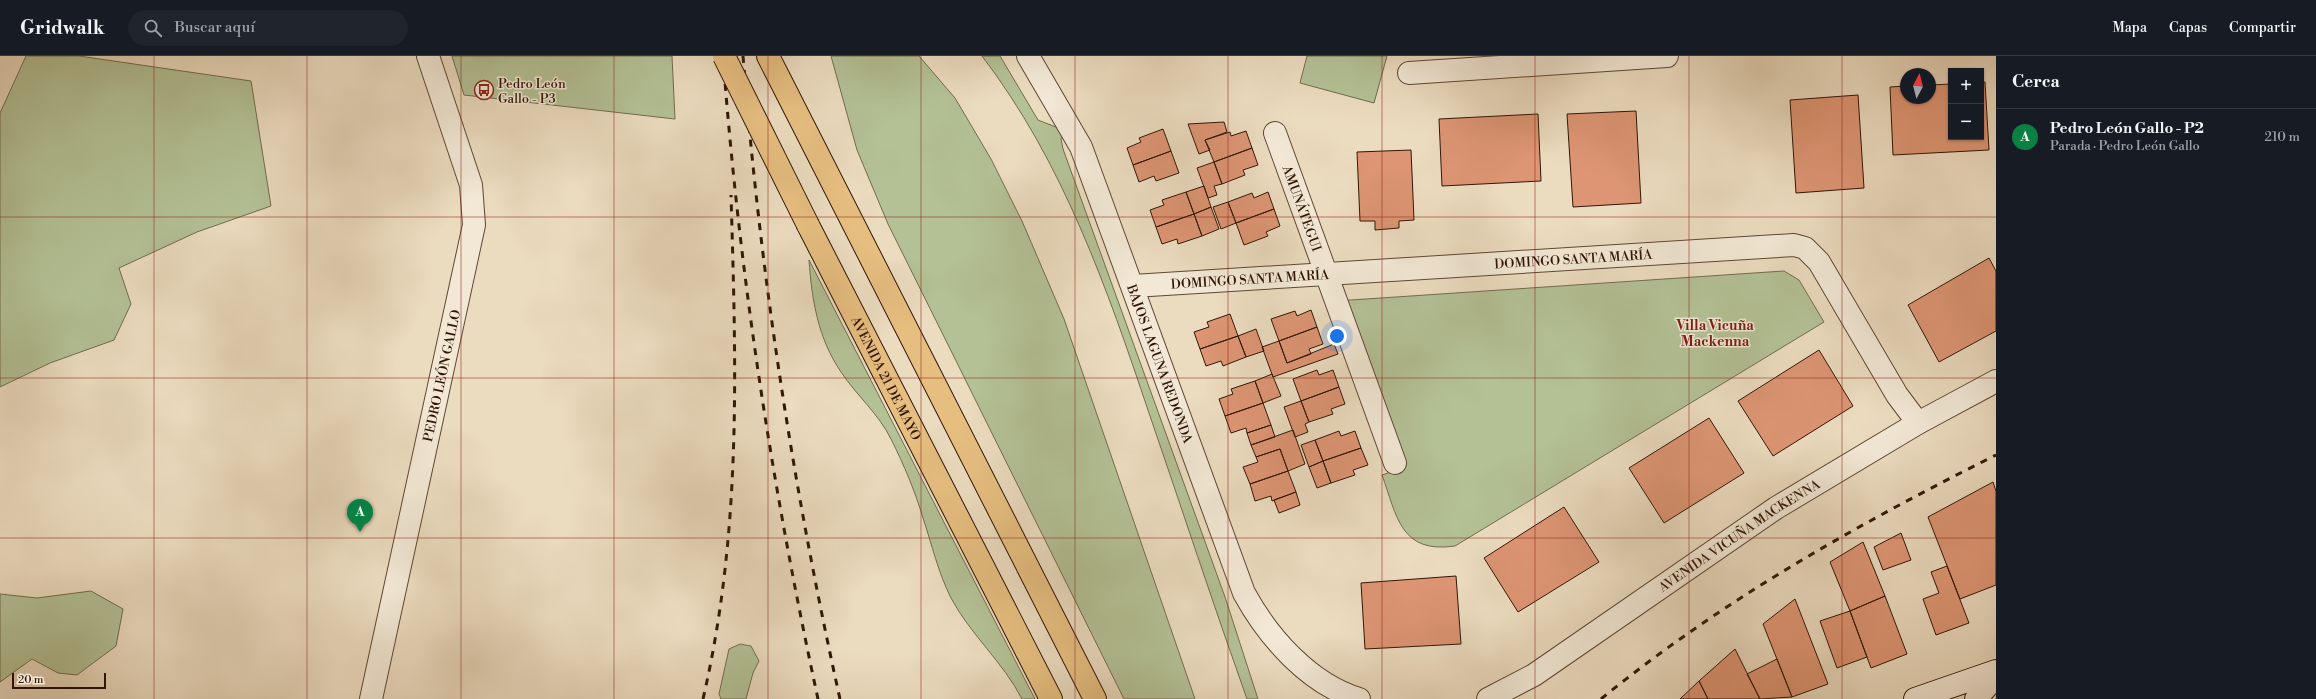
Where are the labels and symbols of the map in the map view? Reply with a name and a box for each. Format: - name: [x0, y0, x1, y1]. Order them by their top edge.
- north arrow: [1900, 68, 1936, 104]
- place label: Pedro León Gallo - P3: [498, 76, 566, 107]
- bus stop icon: Pedro León Gallo - P3: [473, 79, 495, 101]
- street label: AMUNÁTEGUI: [1278, 162, 1324, 254]
- street label: DOMINGO SANTA MARÍA: [1494, 246, 1654, 273]
- street label: DOMINGO SANTA MARÍA: [1170, 266, 1330, 293]
- street label: BAJOS LAGUNA REDONDA: [1123, 282, 1196, 447]
- street label: PEDRO LEÓN GALLO: [420, 308, 464, 443]
- street label: AVENIDA 21 DE MAYO: [847, 313, 924, 443]
- district label: Villa Vicuña Mackenna: [1675, 317, 1754, 351]
- your location: [1327, 326, 1347, 346]
- street label: AVENIDA VICUÑA MACKENNA: [1655, 476, 1824, 596]
- pin: A: [347, 499, 373, 532]
- scale bar: [12, 671, 106, 690]

